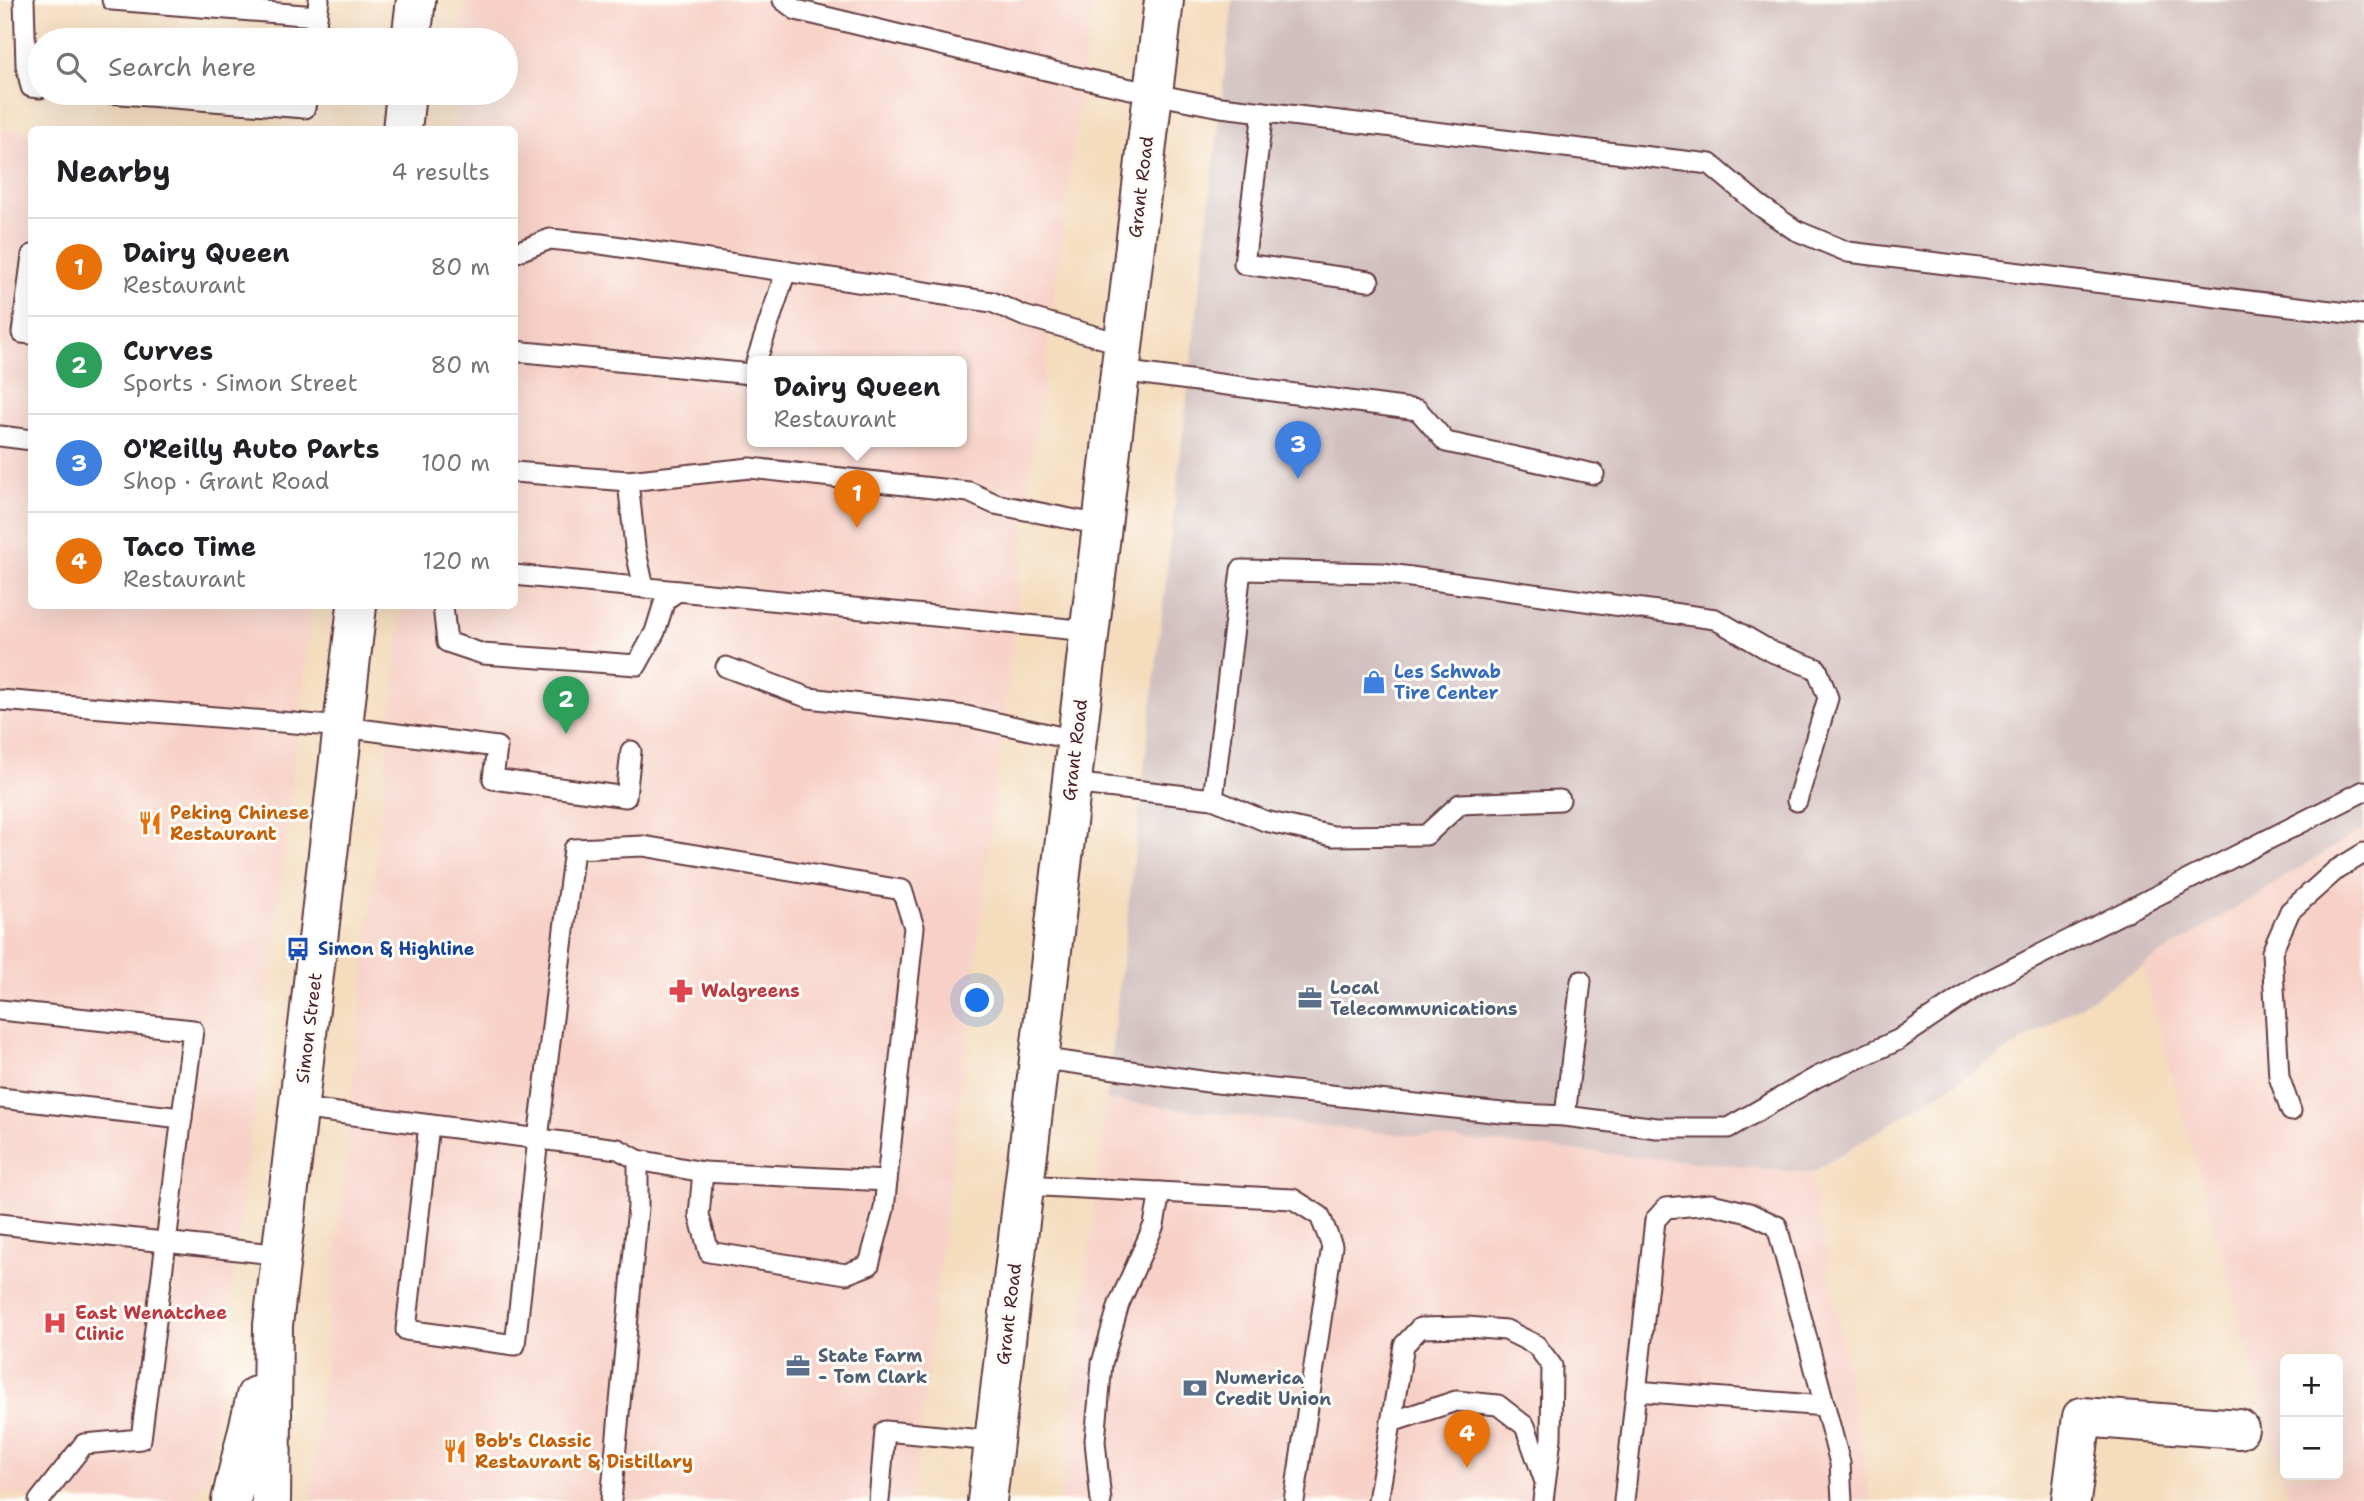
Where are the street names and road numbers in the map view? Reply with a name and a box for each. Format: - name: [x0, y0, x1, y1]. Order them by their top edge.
- street label: Grant Road: [1123, 135, 1159, 239]
- street label: Grant Road: [1057, 698, 1093, 802]
- street label: Simon Street: [290, 971, 328, 1085]
- street label: Grant Road: [991, 1262, 1027, 1366]

